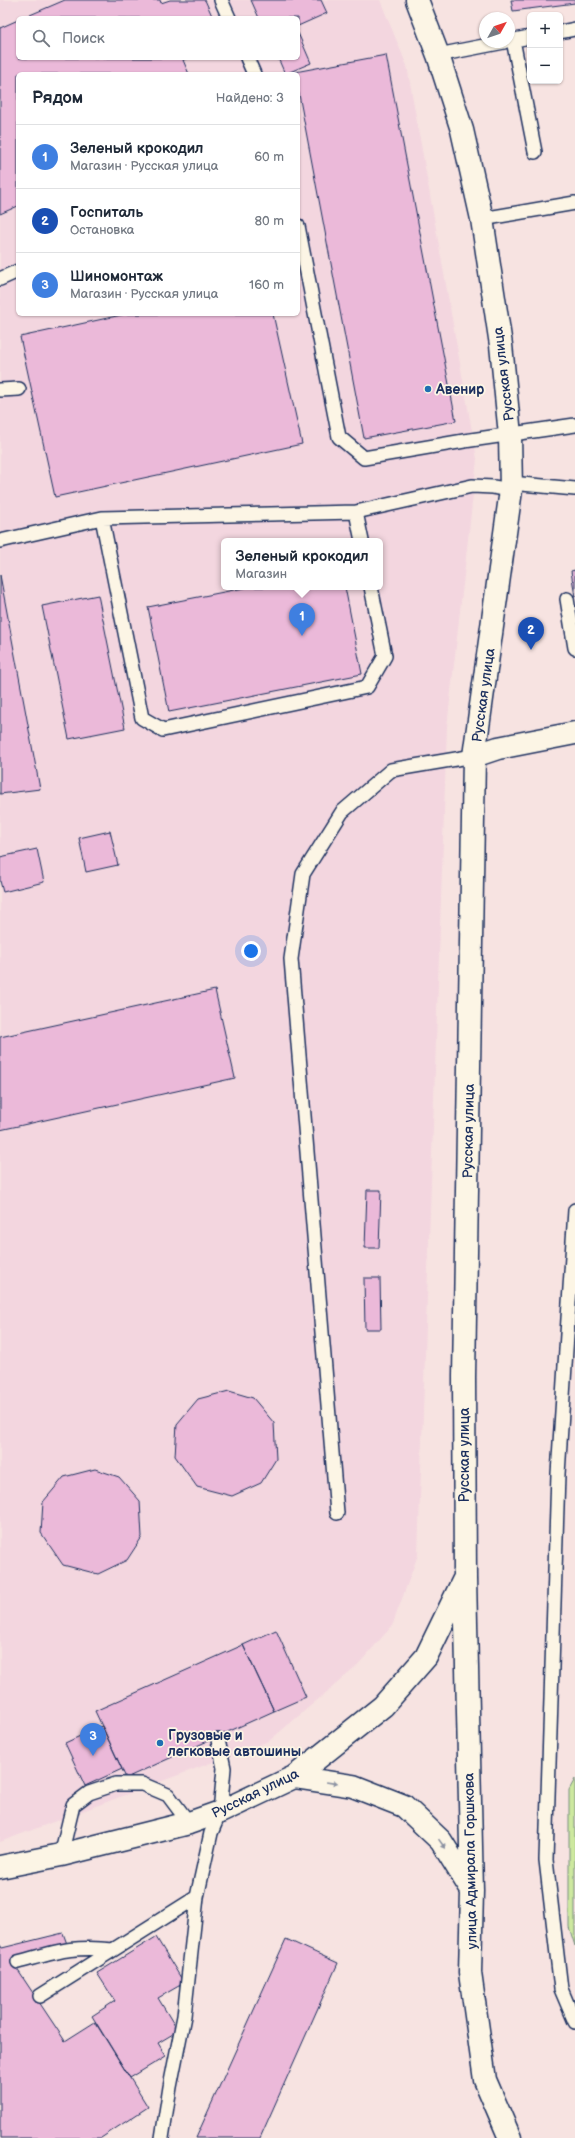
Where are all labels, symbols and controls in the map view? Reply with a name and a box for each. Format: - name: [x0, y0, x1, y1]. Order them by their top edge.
- north arrow: [479, 12, 515, 48]
- map controls: [527, 12, 563, 84]
- button: +: [527, 12, 563, 48]
- search box: [16, 16, 300, 60]
- icon: search: [30, 27, 52, 49]
- text: Поиск: [62, 29, 105, 48]
- button: −: [527, 48, 563, 84]
- text: Рядом: [32, 88, 83, 108]
- text: Найдено: 3: [216, 90, 284, 106]
- text: Зеленый крокодил: [70, 139, 203, 158]
- text: 1: [42, 149, 48, 165]
- text: 60 m: [254, 149, 284, 165]
- text: Магазин · Русская улица: [70, 158, 218, 174]
- text: Госпиталь: [70, 203, 143, 222]
- text: 2: [41, 213, 49, 229]
- text: 80 m: [255, 213, 284, 229]
- text: Остановка: [70, 222, 135, 238]
- text: Шиномонтаж: [70, 267, 163, 286]
- text: 3: [41, 277, 49, 293]
- text: 160 m: [249, 277, 284, 293]
- text: Магазин · Русская улица: [70, 286, 218, 302]
- street label: Русская улица: [489, 325, 518, 422]
- place label: Авенир: [435, 381, 485, 398]
- marker: Авенир: [423, 384, 433, 394]
- popup: [221, 538, 383, 590]
- text: Зеленый крокодил: [235, 547, 369, 566]
- text: Магазин: [235, 566, 287, 582]
- pin: 1: [289, 603, 315, 636]
- pin: 2: [518, 617, 544, 650]
- street label: Русская улица: [468, 646, 499, 743]
- your location: [241, 941, 261, 961]
- street label: Русская улица: [459, 1083, 478, 1179]
- street label: Русская улица: [456, 1407, 473, 1502]
- pin: 3: [80, 1723, 106, 1756]
- place label: Грузовые и легковые автошины: [167, 1727, 301, 1760]
- marker: Грузовые и легковые автошины: [155, 1738, 165, 1748]
- street label: Русская улица: [209, 1765, 302, 1822]
- street label: улица Адмирала Горшкова: [460, 1772, 481, 1949]
- one-way arrow: [326, 1780, 338, 1786]
- one-way arrow: [438, 1838, 446, 1849]

